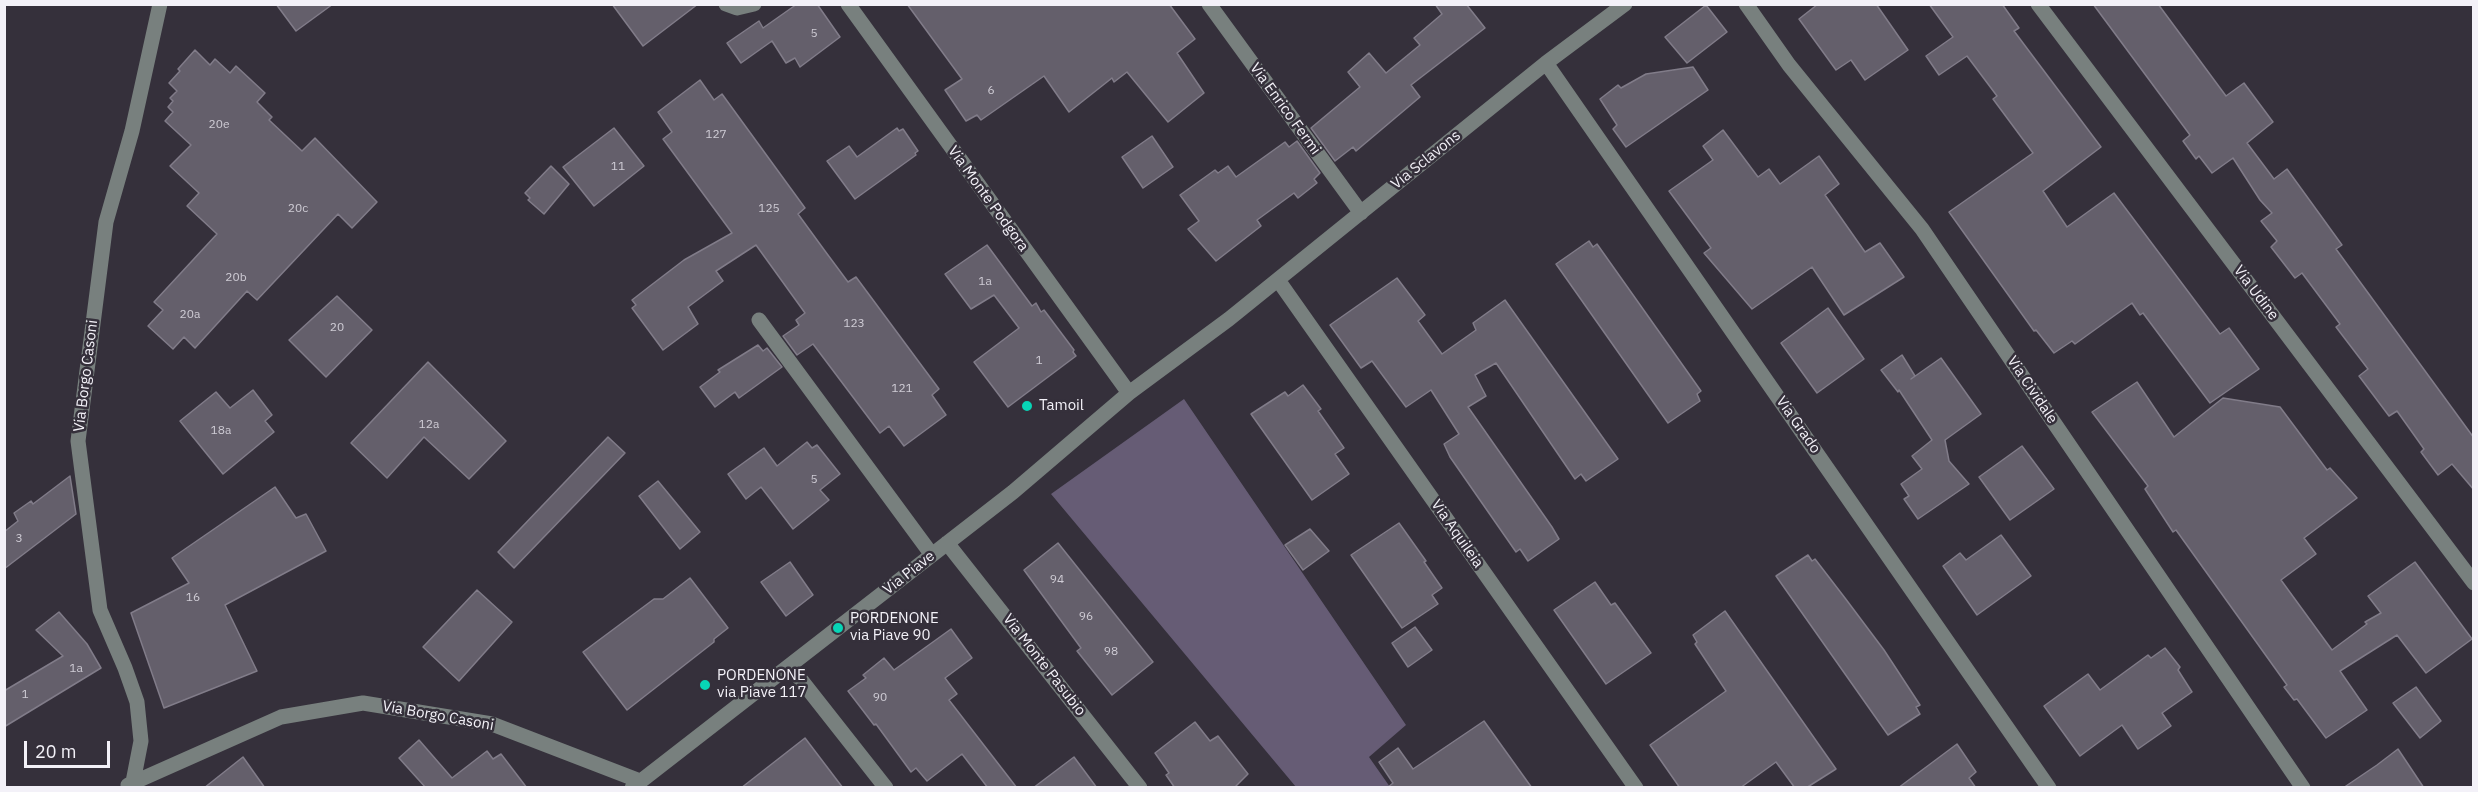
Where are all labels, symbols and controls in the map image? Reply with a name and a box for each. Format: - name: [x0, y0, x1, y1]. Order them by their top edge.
- house number: 5: [810, 27, 818, 41]
- street label: Via Enrico Fermi: [1246, 60, 1324, 158]
- house number: 6: [987, 84, 995, 98]
- house number: 20e: [209, 118, 229, 132]
- street label: Via Sclavons: [1388, 127, 1464, 193]
- house number: 127: [705, 128, 727, 142]
- street label: Via Monte Podgora: [944, 143, 1032, 255]
- house number: 11: [611, 160, 625, 174]
- house number: 20c: [288, 202, 308, 216]
- house number: 125: [758, 202, 780, 216]
- street label: Via Udine: [2230, 262, 2282, 324]
- house number: 20b: [225, 271, 247, 285]
- house number: 1a: [978, 275, 992, 289]
- house number: 20a: [180, 308, 200, 322]
- house number: 123: [843, 317, 865, 331]
- street label: Via Borgo Casoni: [70, 319, 102, 433]
- house number: 20: [330, 321, 344, 335]
- street label: Via Cividale: [2003, 353, 2061, 427]
- house number: 1: [1035, 354, 1043, 368]
- house number: 121: [891, 382, 913, 396]
- street label: Via Grado: [1772, 393, 1824, 457]
- place label: Tamoil: [1039, 397, 1084, 415]
- marker: Tamoil: [1020, 399, 1034, 413]
- house number: 12a: [419, 418, 439, 432]
- house number: 18a: [211, 424, 231, 438]
- house number: 5: [810, 473, 818, 487]
- street label: Via Aquileia: [1427, 496, 1487, 572]
- house number: 3: [15, 532, 23, 546]
- street label: Via Piave: [880, 547, 938, 599]
- house number: 94: [1050, 573, 1064, 587]
- house number: 16: [186, 591, 200, 605]
- place label: PORDENONE via Piave 90: [850, 610, 939, 645]
- house number: 96: [1079, 610, 1093, 624]
- street label: Via Monte Pasubio: [999, 611, 1089, 719]
- marker: PORDENONE via Piave 90: [831, 621, 845, 635]
- house number: 98: [1104, 645, 1118, 659]
- house number: 1a: [69, 662, 83, 676]
- place label: PORDENONE via Piave 117: [717, 667, 806, 702]
- marker: PORDENONE via Piave 117: [698, 678, 712, 692]
- house number: 1: [21, 688, 29, 702]
- house number: 90: [873, 691, 887, 705]
- street label: Via Borgo Casoni: [381, 697, 495, 735]
- scale bar: [27, 729, 112, 767]
- text: 20 m: [35, 740, 77, 763]

